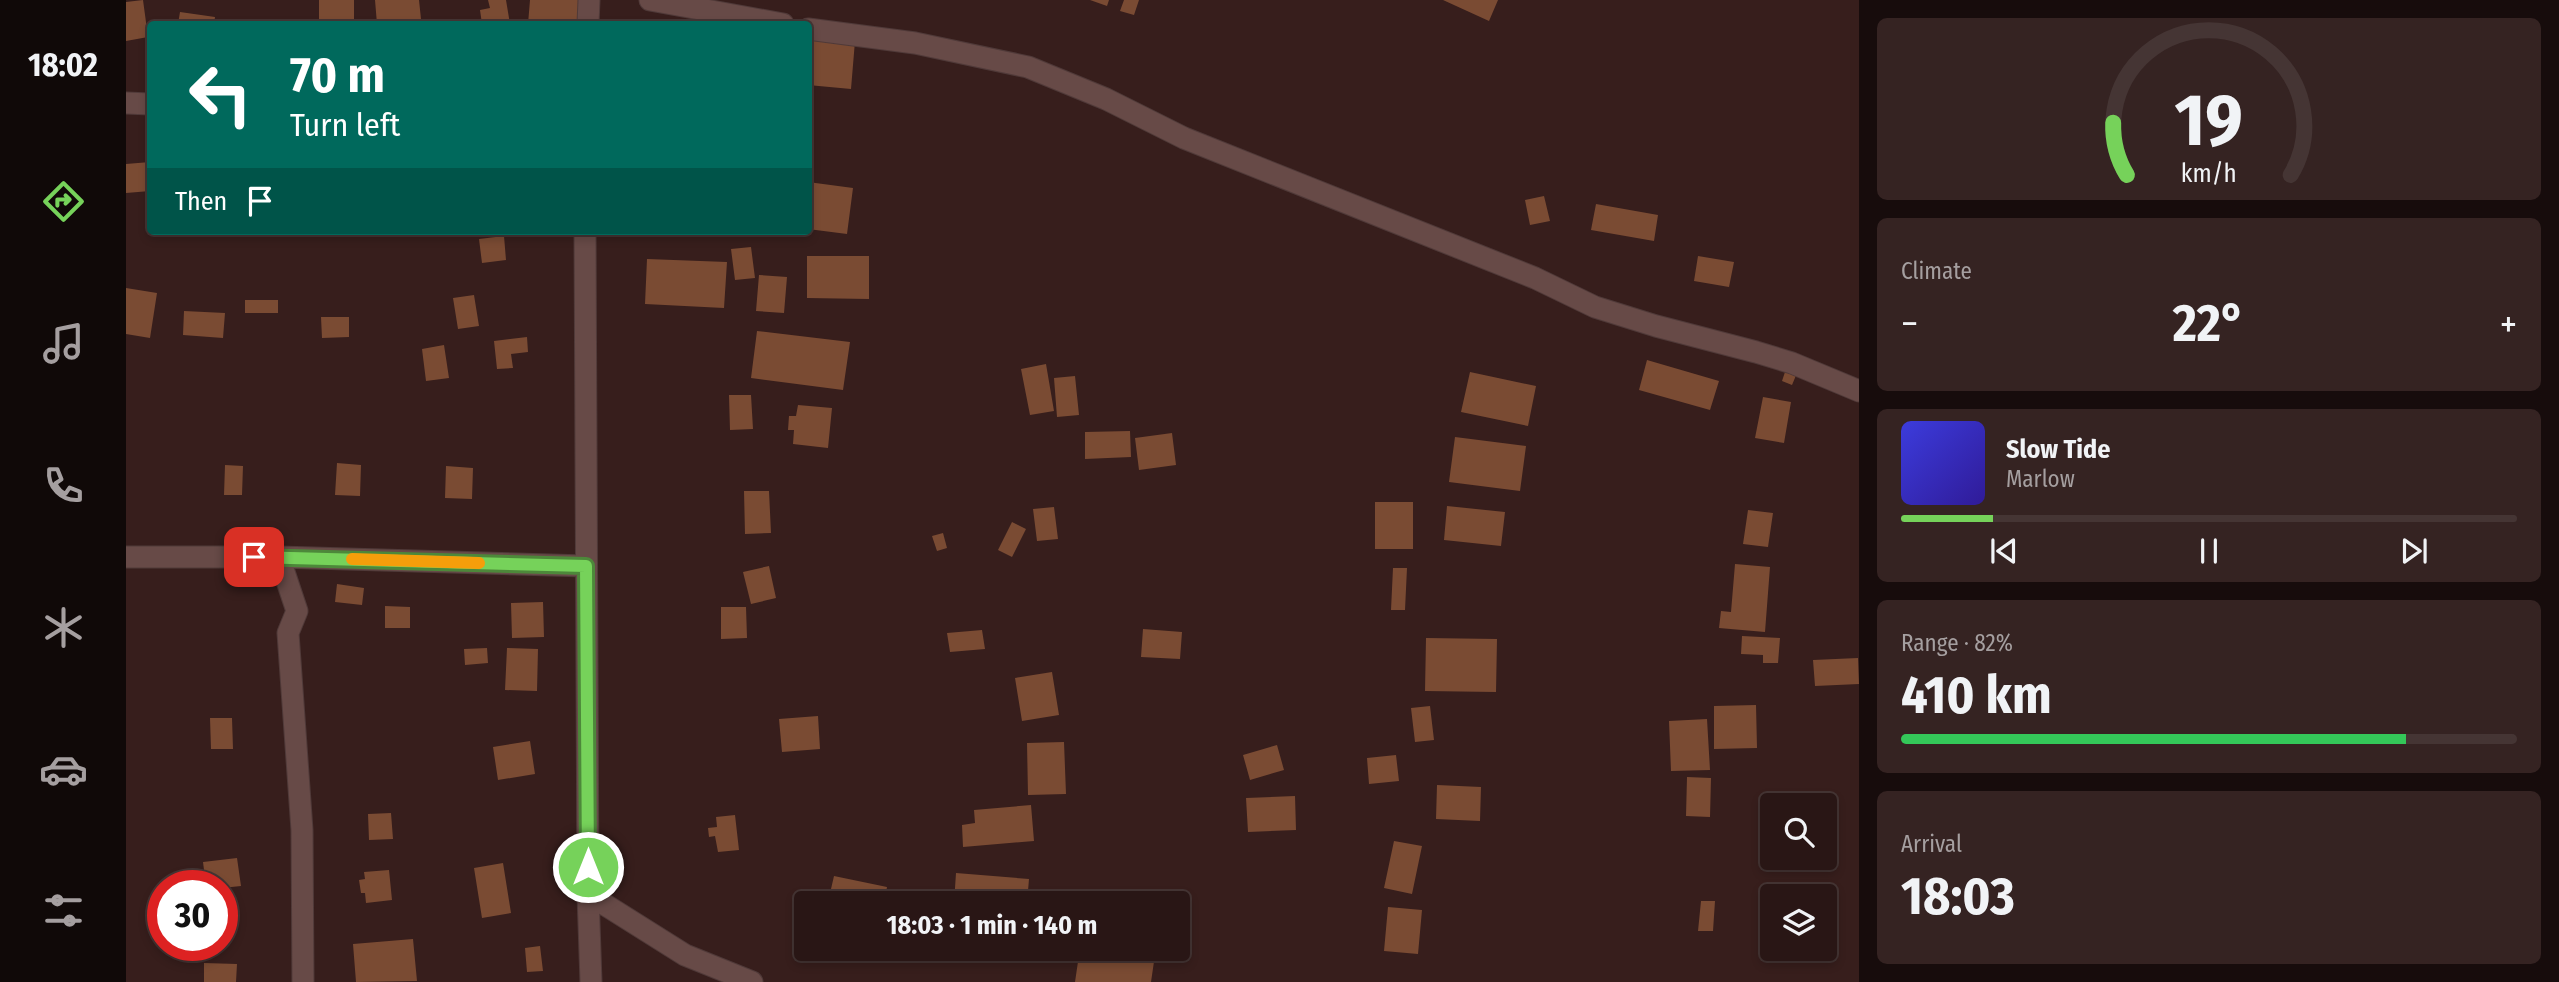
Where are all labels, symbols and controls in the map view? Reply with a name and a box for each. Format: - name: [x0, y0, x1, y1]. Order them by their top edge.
- text: 18:02: [28, 46, 98, 84]
- text: 70 m: [290, 46, 385, 105]
- icon: left: [175, 49, 266, 140]
- text: 19: [2175, 77, 2243, 164]
- text: Turn left: [290, 106, 400, 144]
- text: km/h: [2181, 159, 2237, 189]
- icon: directions: [39, 177, 88, 226]
- icon: arrive: [241, 182, 279, 220]
- text: Then: [175, 186, 227, 217]
- text: Climate: [1901, 257, 1972, 285]
- text: 22°: [2173, 292, 2245, 355]
- text: −: [1901, 301, 1918, 347]
- text: +: [2500, 301, 2517, 347]
- icon: music: [39, 319, 88, 368]
- text: Slow Tide: [2006, 434, 2110, 465]
- icon: phone: [39, 461, 88, 510]
- text: Marlow: [2006, 465, 2075, 493]
- pin: [224, 527, 284, 587]
- icon: previous: [1985, 532, 2023, 570]
- icon: pause: [2190, 532, 2228, 570]
- icon: next: [2395, 532, 2433, 570]
- icon: arrive: [235, 538, 273, 576]
- icon: climate: [39, 603, 88, 652]
- text: Range · 82%: [1901, 629, 2013, 657]
- text: 410 km: [1901, 664, 2052, 727]
- icon: car: [39, 745, 88, 794]
- map controls: [1760, 793, 1837, 961]
- button: search: [1760, 793, 1837, 870]
- position arrow: [551, 830, 625, 904]
- text: Arrival: [1901, 830, 1962, 858]
- text: 18:03: [1901, 865, 2015, 928]
- speed limit sign: 30: [147, 870, 238, 961]
- button: layers: [1760, 884, 1837, 961]
- icon: filters: [39, 886, 88, 935]
- text: 18:03 · 1 min · 140 m: [887, 910, 1097, 941]

